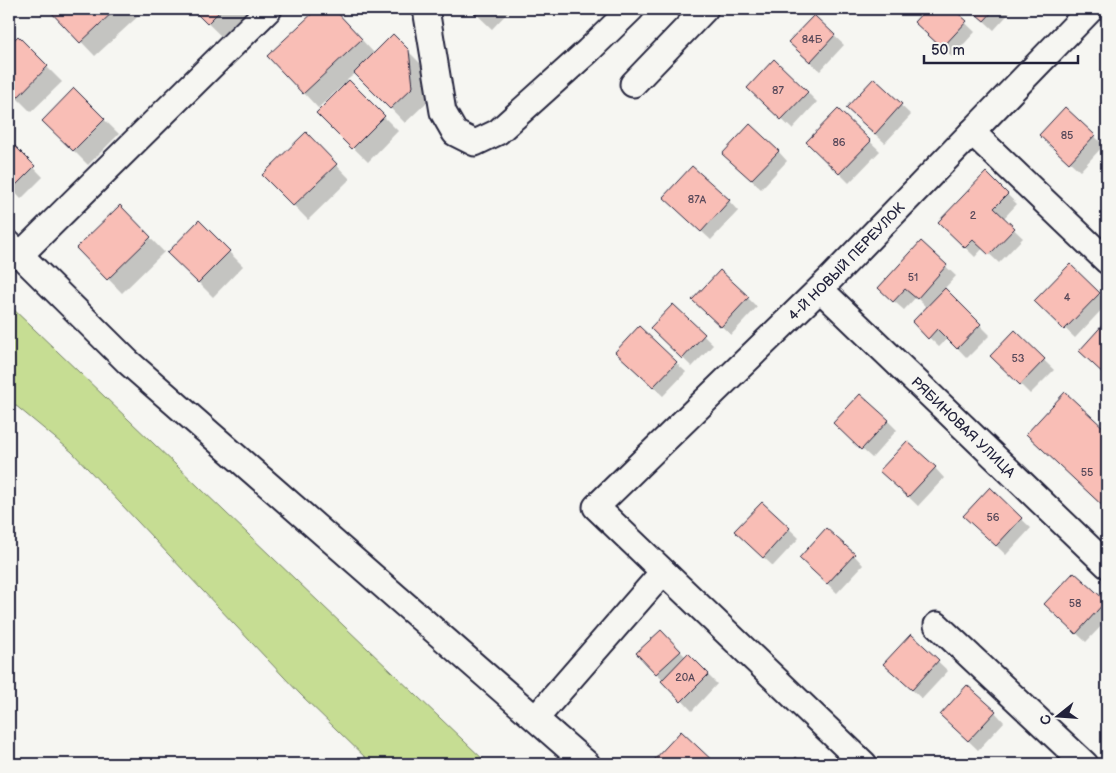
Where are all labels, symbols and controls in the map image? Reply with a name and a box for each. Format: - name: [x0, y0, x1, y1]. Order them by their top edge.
- scale bar: [924, 32, 1077, 64]
- house number: 84Б: [802, 33, 823, 46]
- text: 50 m: [931, 41, 965, 60]
- house number: 87: [772, 84, 784, 97]
- house number: 85: [1061, 129, 1073, 142]
- house number: 86: [832, 136, 846, 149]
- house number: 87А: [688, 193, 707, 206]
- street label: 4-Й НОВЫЙ ПЕРЕУЛОК: [785, 198, 909, 324]
- house number: 2: [970, 209, 977, 222]
- house number: 51: [908, 271, 918, 284]
- house number: 4: [1064, 291, 1071, 304]
- house number: 53: [1011, 352, 1025, 365]
- street label: РЯБИНОВАЯ УЛИЦА: [908, 373, 1019, 482]
- house number: 55: [1081, 466, 1093, 479]
- house number: 56: [986, 511, 1000, 524]
- house number: 58: [1069, 597, 1081, 610]
- house number: 20А: [675, 671, 695, 684]
- north arrow: [1034, 690, 1084, 740]
- text: С: [1036, 712, 1056, 727]

